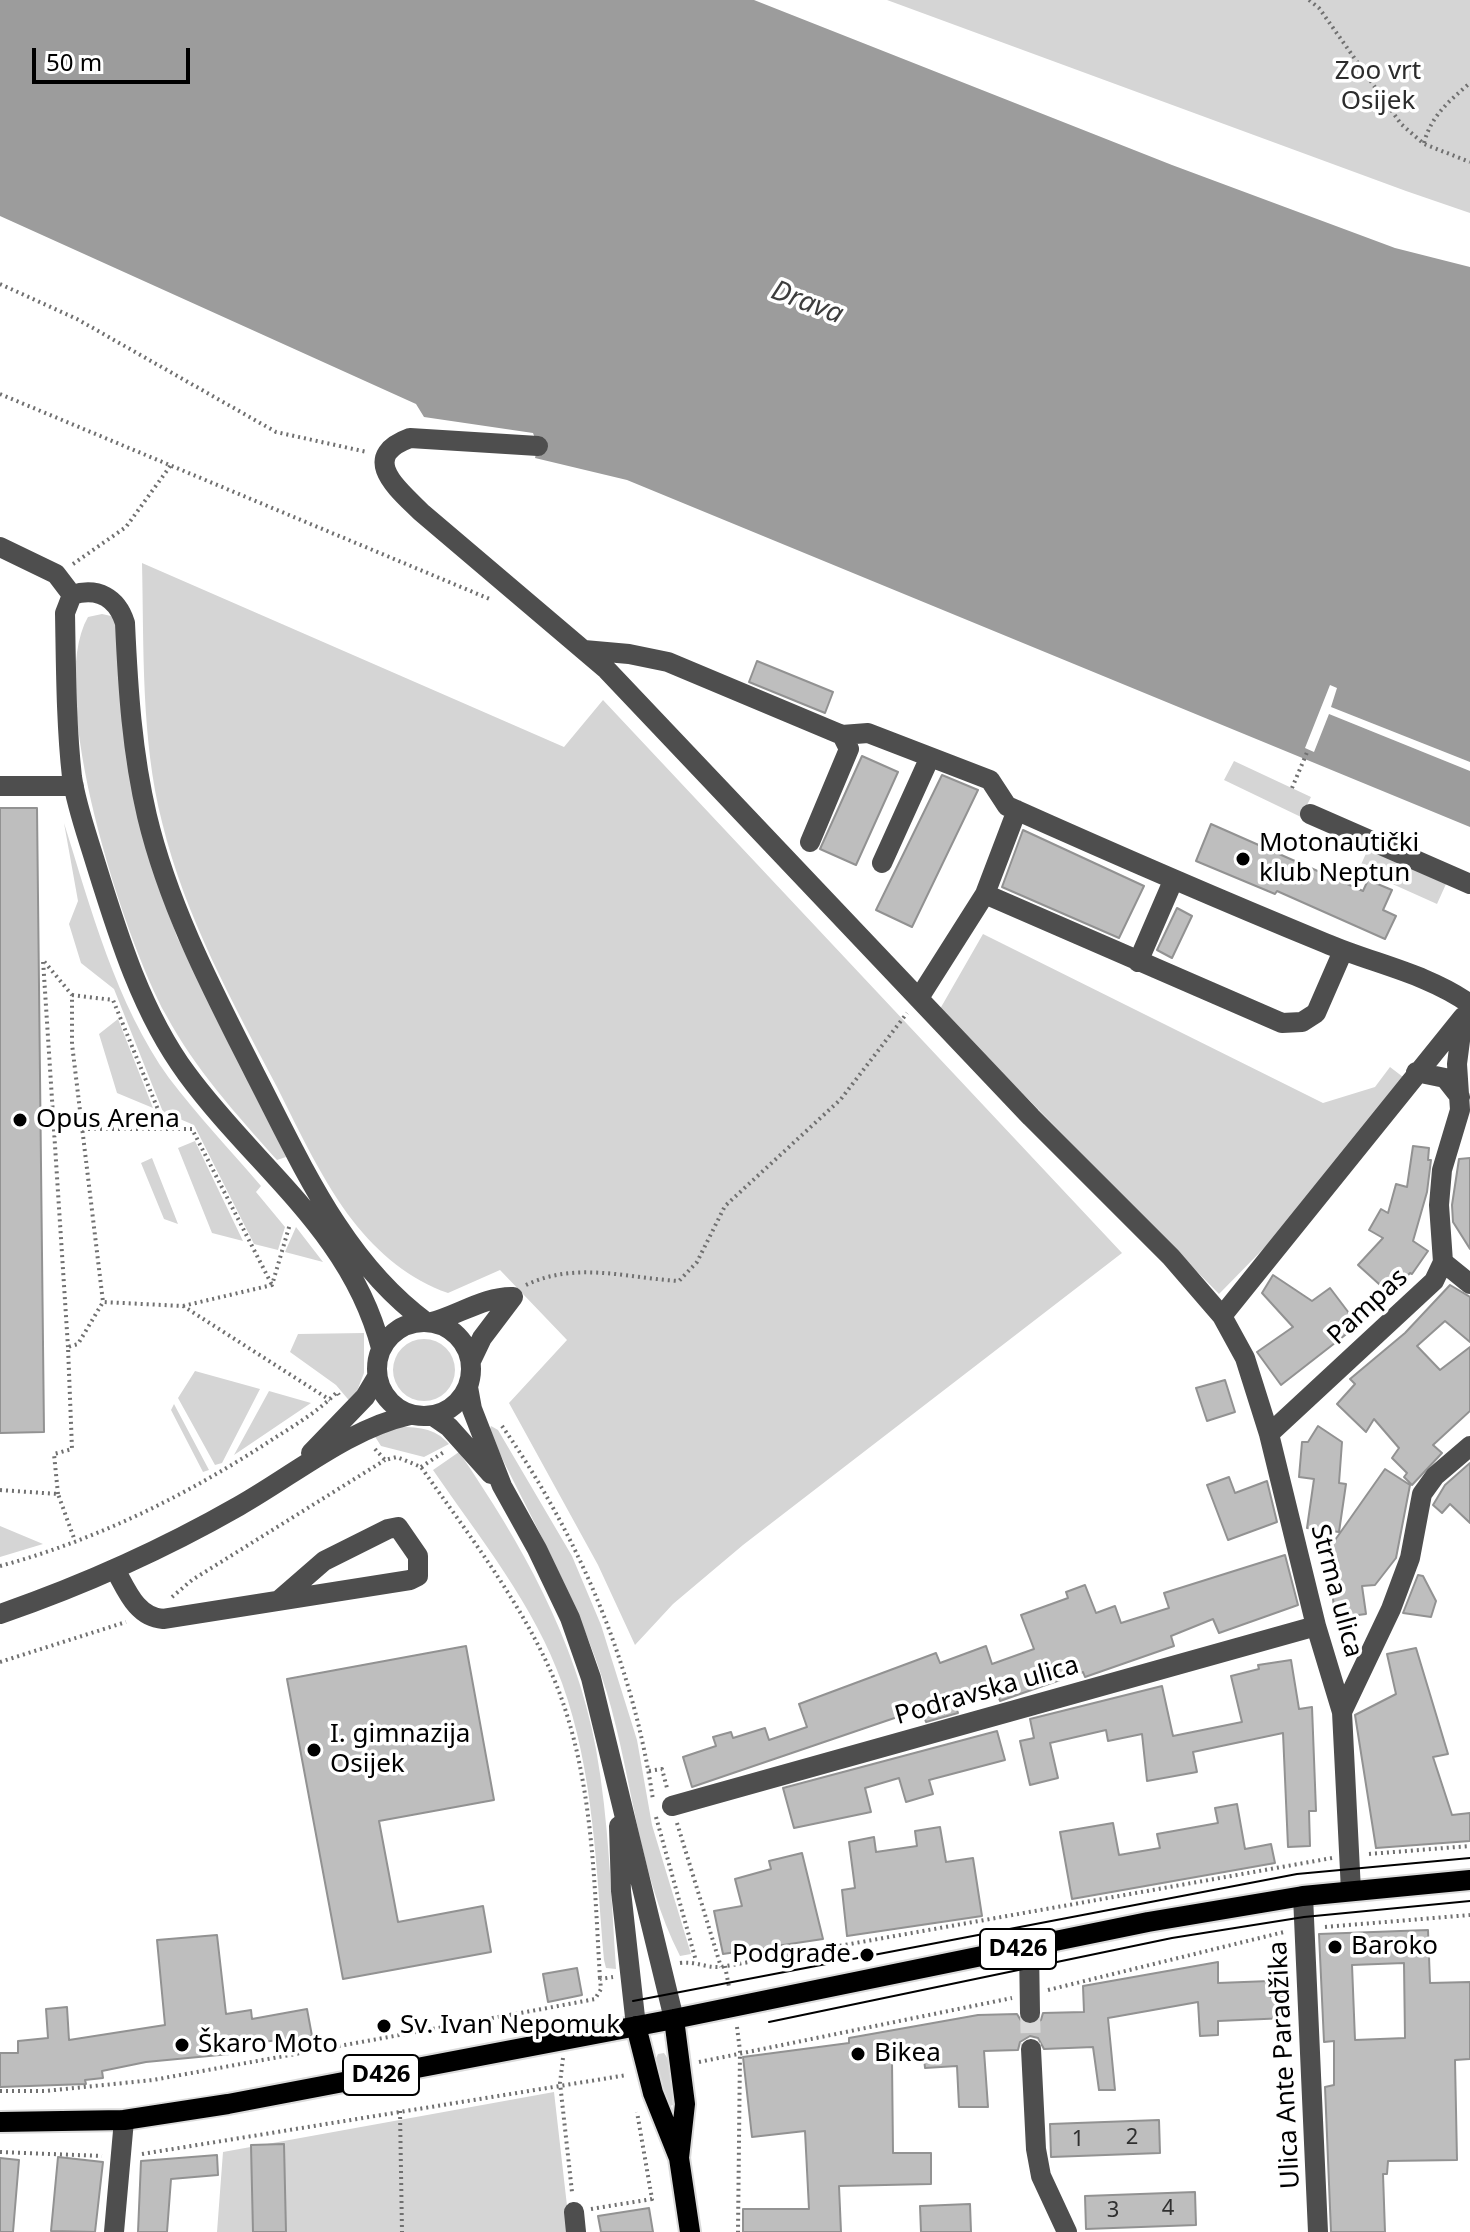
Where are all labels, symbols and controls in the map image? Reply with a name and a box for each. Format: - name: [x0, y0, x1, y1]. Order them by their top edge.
- scale bar: [36, 32, 194, 82]
- text: 50 m: [46, 45, 102, 78]
- park label: Zoo vrt Osijek: [1335, 56, 1421, 118]
- water label: Drava: [766, 274, 848, 332]
- place label: Motonautički klub Neptun: [1259, 828, 1419, 890]
- marker: Motonautički klub Neptun: [1234, 850, 1252, 868]
- place label: Opus Arena: [36, 1104, 180, 1136]
- marker: Opus Arena: [11, 1111, 29, 1129]
- street label: Pampas: [1322, 1262, 1414, 1352]
- street label: Strma ulica: [1303, 1521, 1369, 1661]
- street label: Podravska ulica: [892, 1650, 1082, 1732]
- place label: I. gimnazija Osijek: [330, 1719, 470, 1780]
- marker: I. gimnazija Osijek: [305, 1741, 323, 1759]
- road number: D426: [980, 1929, 1056, 1969]
- place label: Baroko: [1351, 1931, 1438, 1963]
- marker: Baroko: [1326, 1938, 1344, 1956]
- place label: Podgrađe: [732, 1939, 851, 1971]
- street label: Ulica Ante Paradžika: [1263, 1940, 1307, 2190]
- marker: Podgrađe: [858, 1946, 876, 1964]
- place label: Sv. Ivan Nepomuk: [400, 2010, 620, 2042]
- marker: Sv. Ivan Nepomuk: [375, 2017, 393, 2035]
- place label: Škaro Moto: [198, 2029, 338, 2061]
- marker: Škaro Moto: [173, 2036, 191, 2054]
- place label: Bikea: [874, 2038, 941, 2070]
- marker: Bikea: [849, 2045, 867, 2063]
- road number: D426: [343, 2055, 419, 2095]
- house number: 2: [1126, 2125, 1138, 2151]
- house number: 1: [1072, 2127, 1084, 2153]
- house number: 4: [1162, 2196, 1174, 2222]
- house number: 3: [1107, 2198, 1119, 2224]

